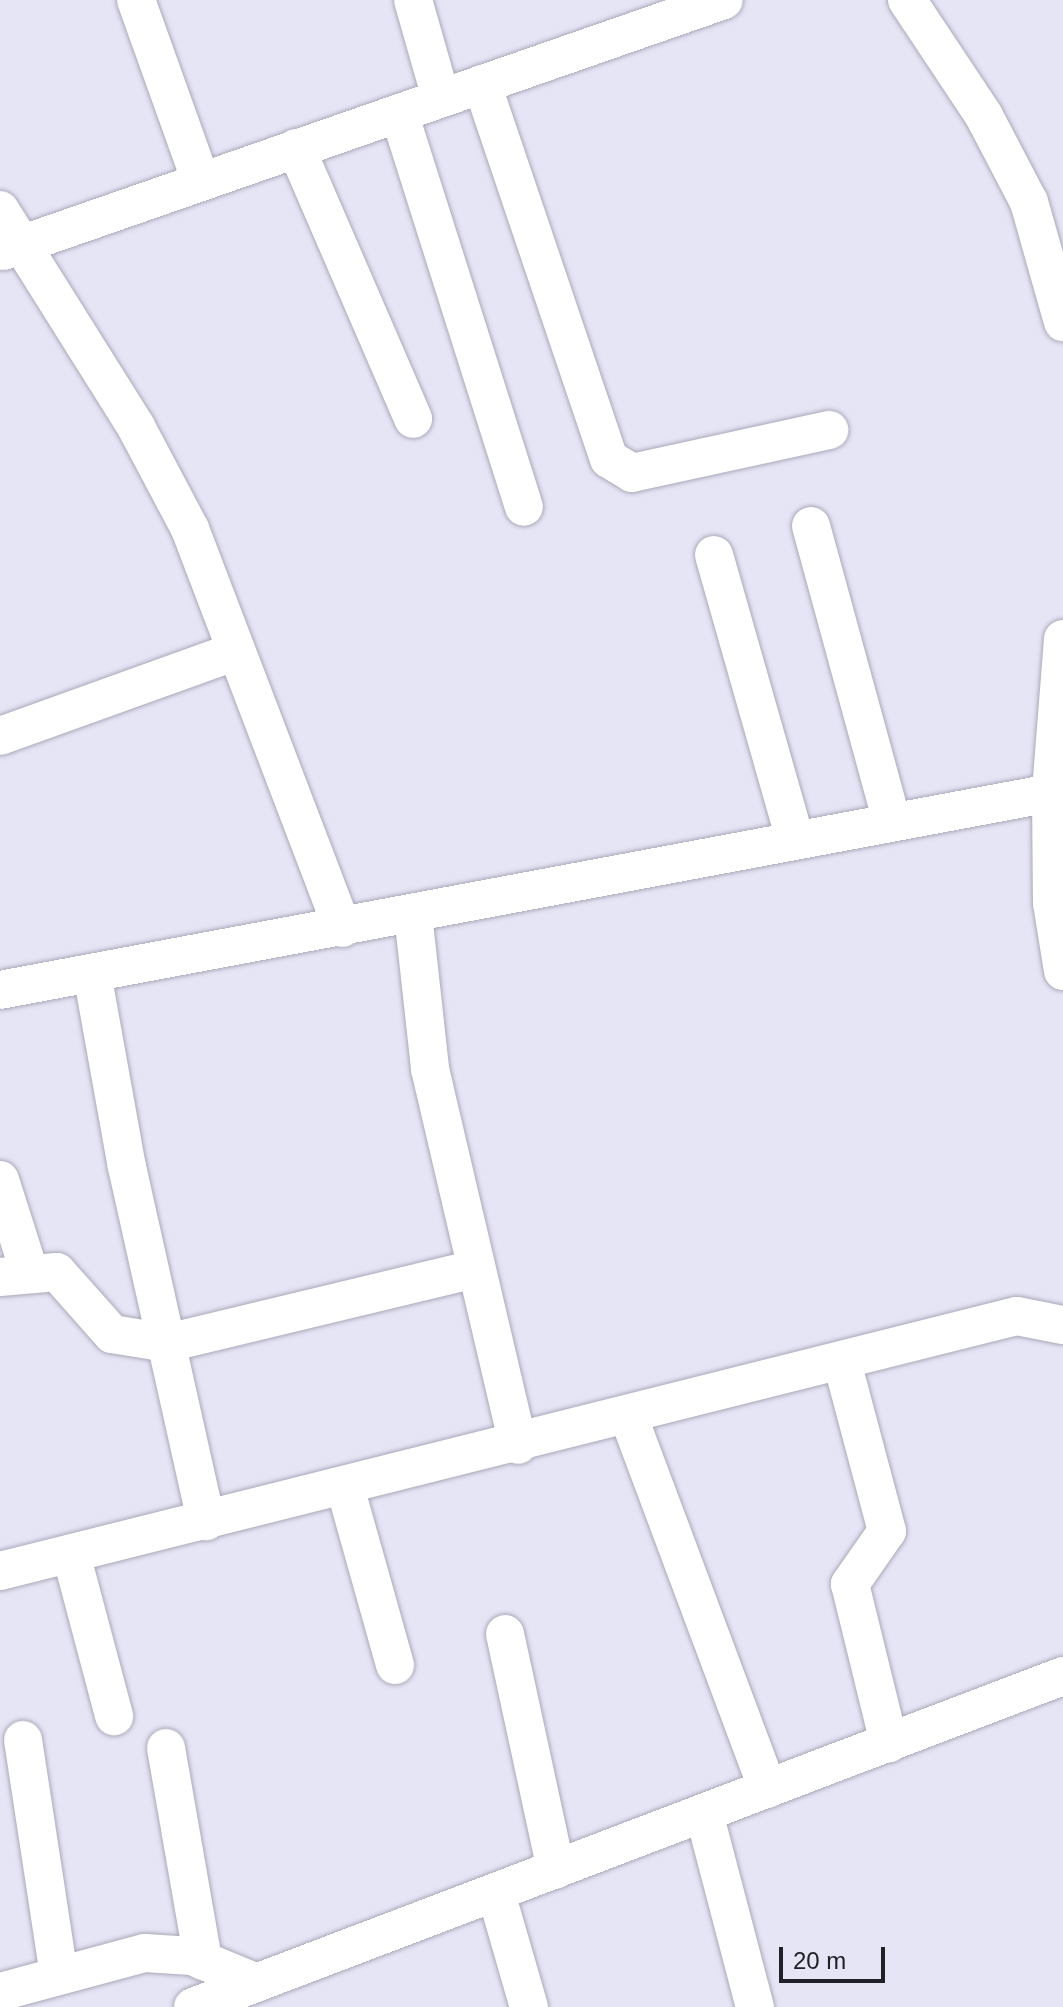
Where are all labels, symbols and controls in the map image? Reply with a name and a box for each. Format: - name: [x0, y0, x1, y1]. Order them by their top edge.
- scale bar: [783, 1931, 889, 1981]
- text: 20 m: [793, 1947, 846, 1974]

